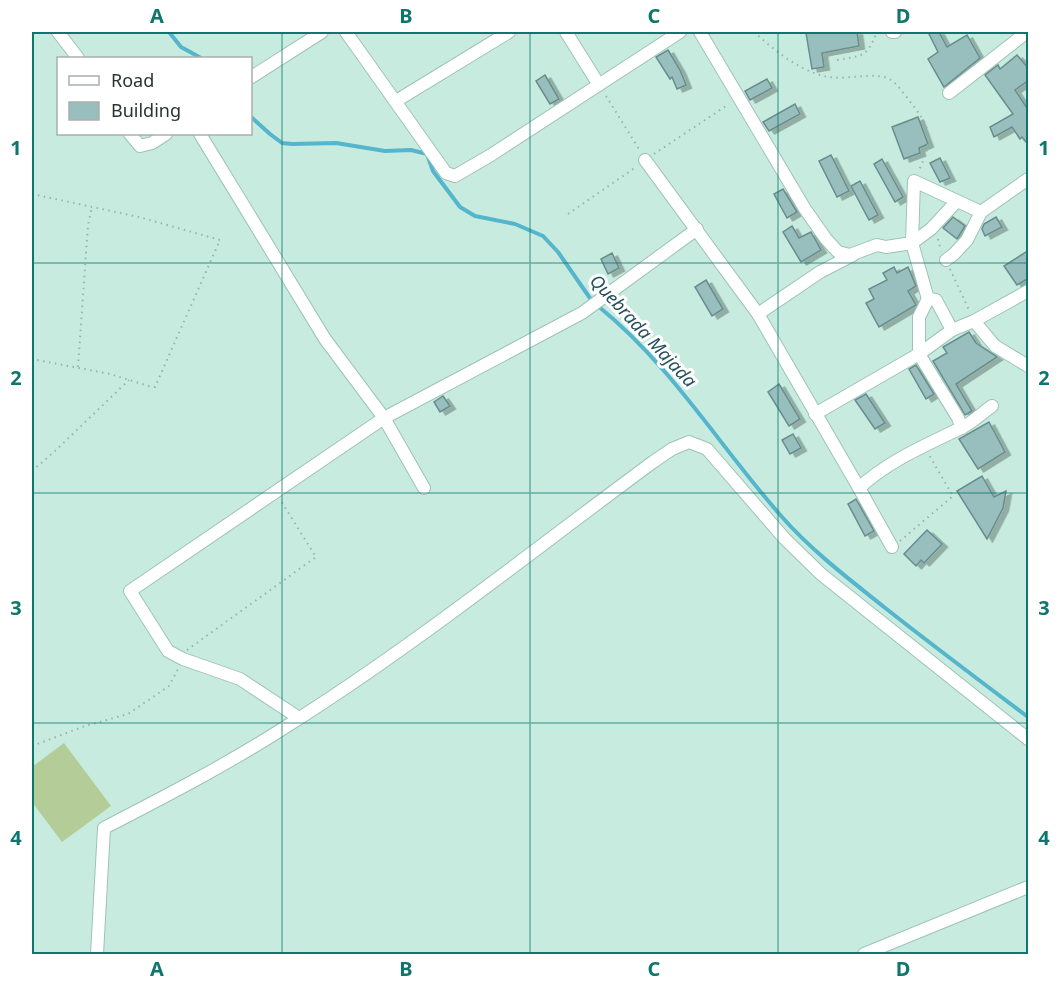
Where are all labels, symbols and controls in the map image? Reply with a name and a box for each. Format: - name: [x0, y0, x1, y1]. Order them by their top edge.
- text: A: [150, 2, 164, 29]
- text: B: [399, 2, 413, 29]
- text: C: [648, 2, 661, 29]
- text: D: [896, 2, 910, 29]
- legend: [57, 57, 252, 135]
- text: Road: [111, 68, 154, 92]
- text: Building: [111, 98, 181, 122]
- text: 1: [10, 134, 22, 161]
- text: 1: [1038, 134, 1050, 161]
- water label: Quebrada Majada: [585, 269, 702, 392]
- text: 2: [10, 364, 22, 391]
- text: 2: [1038, 364, 1050, 391]
- text: 3: [10, 594, 22, 621]
- text: 3: [1038, 594, 1050, 621]
- text: 4: [10, 824, 22, 851]
- text: 4: [1038, 824, 1050, 851]
- text: A: [150, 955, 164, 982]
- text: B: [399, 955, 413, 982]
- text: C: [648, 955, 661, 982]
- text: D: [896, 955, 910, 982]

